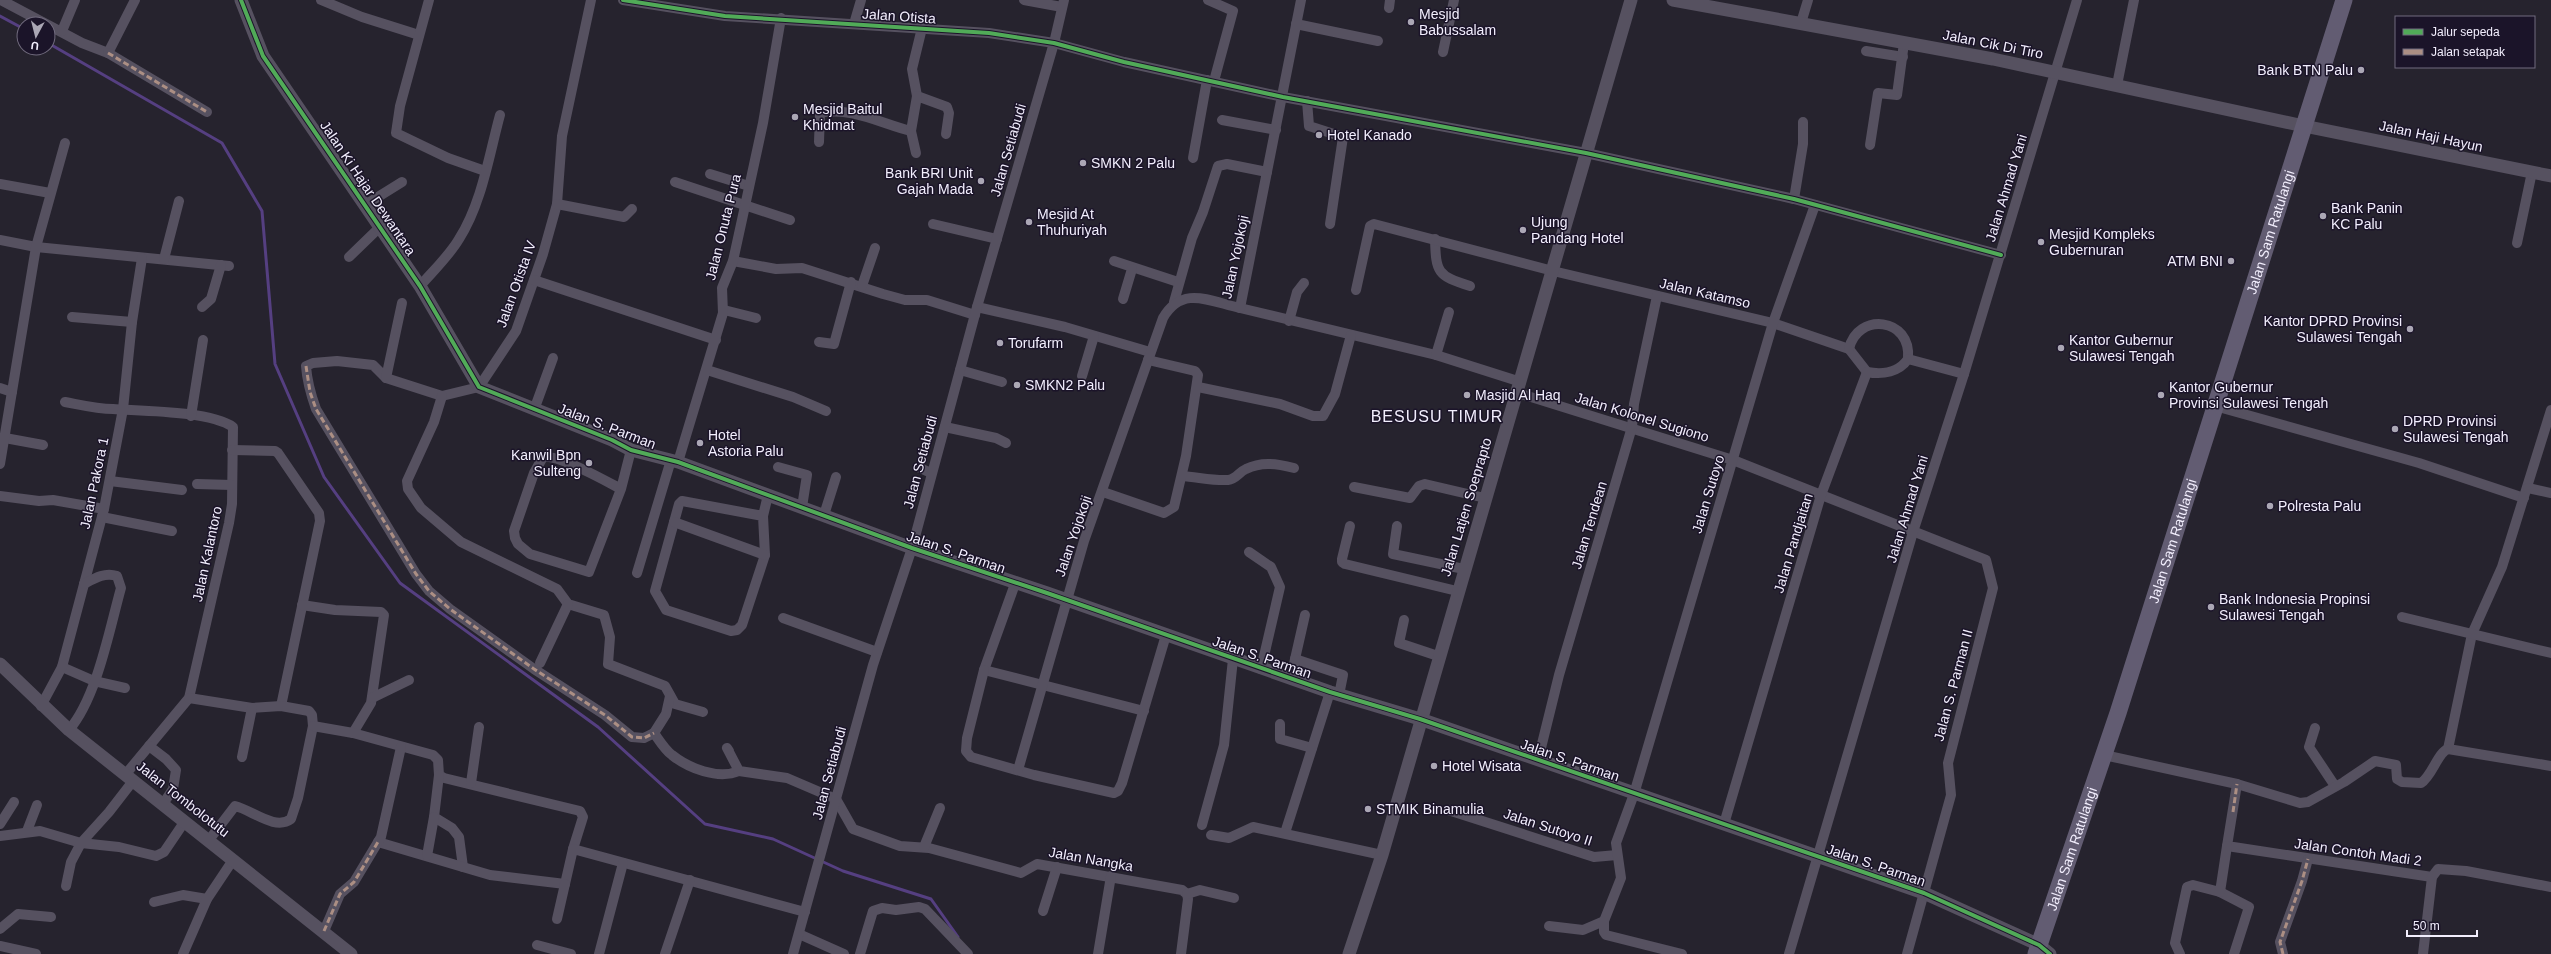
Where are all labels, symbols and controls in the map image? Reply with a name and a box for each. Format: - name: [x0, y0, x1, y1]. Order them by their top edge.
- street label: Jalan Otista: [862, 5, 937, 27]
- place label: Mesjid Babussalam: [1419, 6, 1496, 38]
- north arrow: [16, 16, 56, 56]
- legend: [2395, 16, 2535, 68]
- marker: Mesjid Babussalam: [1406, 17, 1416, 27]
- text: Jalur sepeda: [2431, 25, 2500, 39]
- street label: Jalan Cik Di Tiro: [1941, 26, 2045, 62]
- text: U: [30, 39, 39, 52]
- text: Jalan setapak: [2431, 45, 2506, 59]
- place label: Bank BTN Palu: [2257, 62, 2353, 78]
- marker: Bank BTN Palu: [2356, 65, 2366, 75]
- place label: Mesjid Baitul Khidmat: [803, 101, 882, 133]
- street label: Jalan Setiabudi: [987, 102, 1029, 198]
- marker: Mesjid Baitul Khidmat: [790, 112, 800, 122]
- street label: Jalan Haji Hayun: [2378, 117, 2484, 155]
- street label: Jalan Ki Hajar Dewantara: [317, 118, 419, 258]
- place label: Hotel Kanado: [1327, 127, 1412, 143]
- marker: Hotel Kanado: [1314, 130, 1324, 140]
- street label: Jalan Ahmad Yani: [1982, 132, 2030, 244]
- place label: SMKN 2 Palu: [1091, 155, 1175, 171]
- marker: SMKN 2 Palu: [1078, 158, 1088, 168]
- place label: Bank BRI Unit Gajah Mada: [885, 165, 973, 197]
- street label: Jalan Sam Ratulangi: [2243, 168, 2298, 296]
- street label: Jalan Onuta Pura: [702, 172, 744, 282]
- marker: Bank BRI Unit Gajah Mada: [976, 176, 986, 186]
- place label: Bank Panin KC Palu: [2331, 200, 2403, 232]
- place label: Mesjid At Thuhuriyah: [1037, 206, 1107, 238]
- marker: Bank Panin KC Palu: [2318, 211, 2328, 221]
- street label: Jalan Yojokoji: [1218, 214, 1252, 300]
- place label: Ujung Pandang Hotel: [1531, 214, 1624, 246]
- marker: Mesjid At Thuhuriyah: [1024, 217, 1034, 227]
- marker: Ujung Pandang Hotel: [1518, 225, 1528, 235]
- place label: Mesjid Kompleks Gubernuran: [2049, 226, 2155, 258]
- marker: Mesjid Kompleks Gubernuran: [2036, 237, 2046, 247]
- street label: Jalan Otista IV: [493, 238, 539, 330]
- place label: ATM BNI: [2167, 253, 2223, 269]
- marker: ATM BNI: [2226, 256, 2236, 266]
- street label: Jalan Katamso: [1658, 275, 1752, 311]
- place label: Kantor DPRD Provinsi Sulawesi Tengah: [2264, 313, 2402, 345]
- marker: Kantor DPRD Provinsi Sulawesi Tengah: [2405, 324, 2415, 334]
- place label: Kantor Gubernur Sulawesi Tengah: [2069, 332, 2175, 364]
- place label: Torufarm: [1008, 335, 1063, 351]
- marker: Torufarm: [995, 338, 1005, 348]
- marker: Kantor Gubernur Sulawesi Tengah: [2056, 343, 2066, 353]
- place label: SMKN2 Palu: [1025, 377, 1105, 393]
- place label: Kantor Gubernur Provinsi Sulawesi Tengah: [2169, 379, 2328, 411]
- marker: SMKN2 Palu: [1012, 380, 1022, 390]
- place label: Masjid Al Haq: [1475, 387, 1561, 403]
- street label: Jalan Kolonel Sugiono: [1573, 389, 1711, 445]
- marker: Masjid Al Haq: [1462, 390, 1472, 400]
- marker: Kantor Gubernur Provinsi Sulawesi Tengah: [2156, 390, 2166, 400]
- street label: Jalan S. Parman: [556, 400, 658, 452]
- district label: BESUSU TIMUR: [1371, 408, 1503, 425]
- place label: DPRD Provinsi Sulawesi Tengah: [2403, 413, 2509, 445]
- street label: Jalan Setiabudi: [900, 414, 940, 510]
- marker: DPRD Provinsi Sulawesi Tengah: [2390, 424, 2400, 434]
- place label: Hotel Astoria Palu: [708, 427, 783, 459]
- street label: Jalan Pakora 1: [76, 435, 112, 530]
- street label: Jalan Latjen Soeprapto: [1437, 436, 1495, 578]
- marker: Hotel Astoria Palu: [695, 438, 705, 448]
- place label: Kanwil Bpn Sulteng: [511, 447, 581, 479]
- street label: Jalan Sutoyo: [1689, 453, 1728, 535]
- street label: Jalan Ahmad Yani: [1883, 453, 1931, 565]
- marker: Kanwil Bpn Sulteng: [584, 458, 594, 468]
- street label: Jalan Sam Ratulangi: [2145, 477, 2200, 605]
- street label: Jalan Tendean: [1568, 479, 1610, 571]
- street label: Jalan Pandjaitan: [1770, 491, 1816, 595]
- street label: Jalan Yojokoji: [1052, 493, 1094, 579]
- place label: Polresta Palu: [2278, 498, 2361, 514]
- marker: Polresta Palu: [2265, 501, 2275, 511]
- street label: Jalan Kalantoro: [189, 505, 225, 603]
- street label: Jalan S. Parman: [904, 528, 1008, 576]
- place label: Bank Indonesia Propinsi Sulawesi Tengah: [2219, 591, 2370, 623]
- marker: Bank Indonesia Propinsi Sulawesi Tengah: [2206, 602, 2216, 612]
- street label: Jalan S. Parman II: [1930, 627, 1976, 743]
- street label: Jalan S. Parman: [1210, 633, 1314, 681]
- street label: Jalan Setiabudi: [809, 725, 849, 821]
- street label: Jalan S. Parman: [1518, 736, 1622, 784]
- street label: Jalan Tombolotutu: [133, 758, 233, 840]
- place label: Hotel Wisata: [1442, 758, 1522, 774]
- marker: Hotel Wisata: [1429, 761, 1439, 771]
- street label: Jalan Sam Ratulangi: [2043, 785, 2100, 913]
- place label: STMIK Binamulia: [1376, 801, 1484, 817]
- marker: STMIK Binamulia: [1363, 804, 1373, 814]
- street label: Jalan Sutoyo II: [1501, 805, 1595, 849]
- street label: Jalan Contoh Madi 2: [2293, 835, 2423, 869]
- street label: Jalan S. Parman: [1824, 841, 1928, 889]
- street label: Jalan Nangka: [1047, 844, 1135, 874]
- scale bar: [2407, 912, 2477, 938]
- text: 50 m: [2413, 919, 2440, 933]

